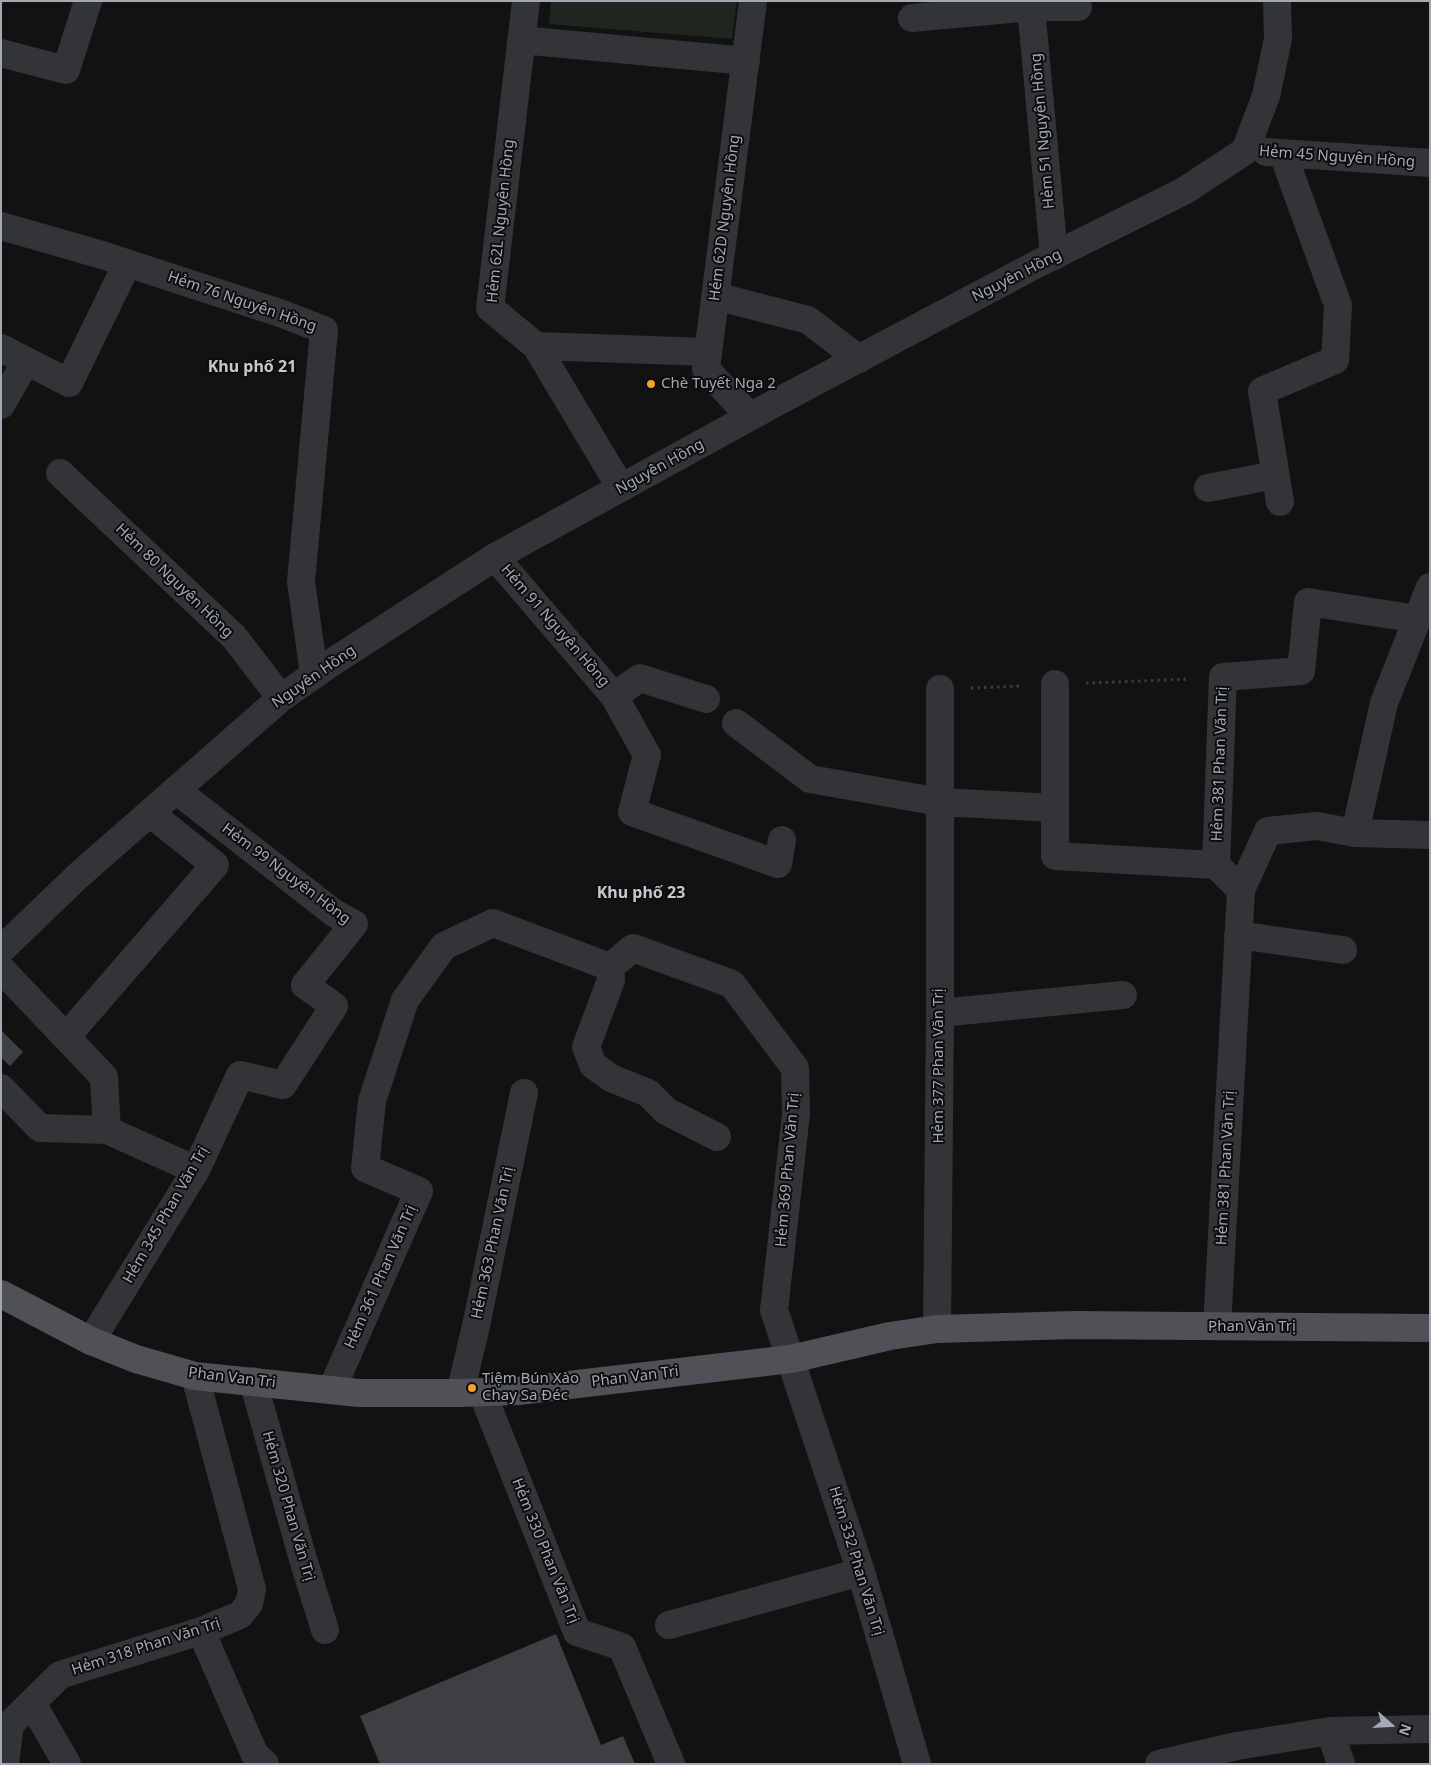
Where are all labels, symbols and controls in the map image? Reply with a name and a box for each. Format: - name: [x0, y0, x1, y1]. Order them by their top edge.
- street label: Hẻm 51 Nguyên Hồng: [1027, 52, 1059, 210]
- street label: Hẻm 62D Nguyên Hồng: [706, 134, 744, 302]
- street label: Hẻm 62L Nguyên Hồng: [483, 138, 519, 304]
- street label: Hẻm 45 Nguyên Hồng: [1258, 143, 1416, 171]
- street label: Nguyên Hồng: [969, 246, 1065, 306]
- street label: Hẻm 76 Nguyên Hồng: [165, 268, 319, 336]
- district label: Khu phố 21: [208, 357, 296, 377]
- place label: Chè Tuyết Nga 2: [661, 375, 776, 393]
- marker: Chè Tuyết Nga 2: [645, 378, 657, 390]
- street label: Nguyên Hồng: [613, 435, 707, 499]
- street label: Hẻm 80 Nguyên Hồng: [111, 520, 237, 642]
- street label: Hẻm 91 Nguyên Hồng: [497, 561, 613, 691]
- street label: Nguyên Hồng: [269, 642, 359, 712]
- street label: Hẻm 381 Phan Văn Trị: [1208, 686, 1232, 842]
- street label: Hẻm 99 Nguyên Hồng: [218, 820, 354, 928]
- district label: Khu phố 23: [597, 883, 685, 903]
- street label: Hẻm 377 Phan Văn Trị: [930, 988, 948, 1144]
- street label: Hẻm 381 Phan Văn Trị: [1213, 1090, 1239, 1246]
- street label: Hẻm 369 Phan Văn Trị: [772, 1092, 804, 1248]
- street label: Hẻm 345 Phan Văn Trị: [119, 1143, 213, 1287]
- street label: Hẻm 363 Phan Văn Trị: [468, 1165, 518, 1321]
- street label: Hẻm 361 Phan Văn Trị: [341, 1203, 421, 1351]
- street label: Phan Văn Trị: [1208, 1318, 1296, 1336]
- street label: Phan Van Tri: [590, 1363, 680, 1391]
- street label: Phan Van Tri: [187, 1364, 277, 1392]
- place label: Tiệm Bún Xào Chay Sa Đéc: [482, 1370, 579, 1405]
- marker: Tiệm Bún Xào Chay Sa Đéc: [466, 1382, 478, 1394]
- street label: Hẻm 320 Phan Văn Trị: [258, 1429, 318, 1583]
- street label: Hẻm 330 Phan Văn Trị: [508, 1476, 582, 1626]
- street label: Hẻm 332 Phan Văn Trị: [825, 1484, 887, 1638]
- street label: Hẻm 318 Phan Văn Trị: [70, 1614, 222, 1680]
- north arrow: [1366, 1700, 1416, 1750]
- text: N: [1395, 1722, 1416, 1739]

